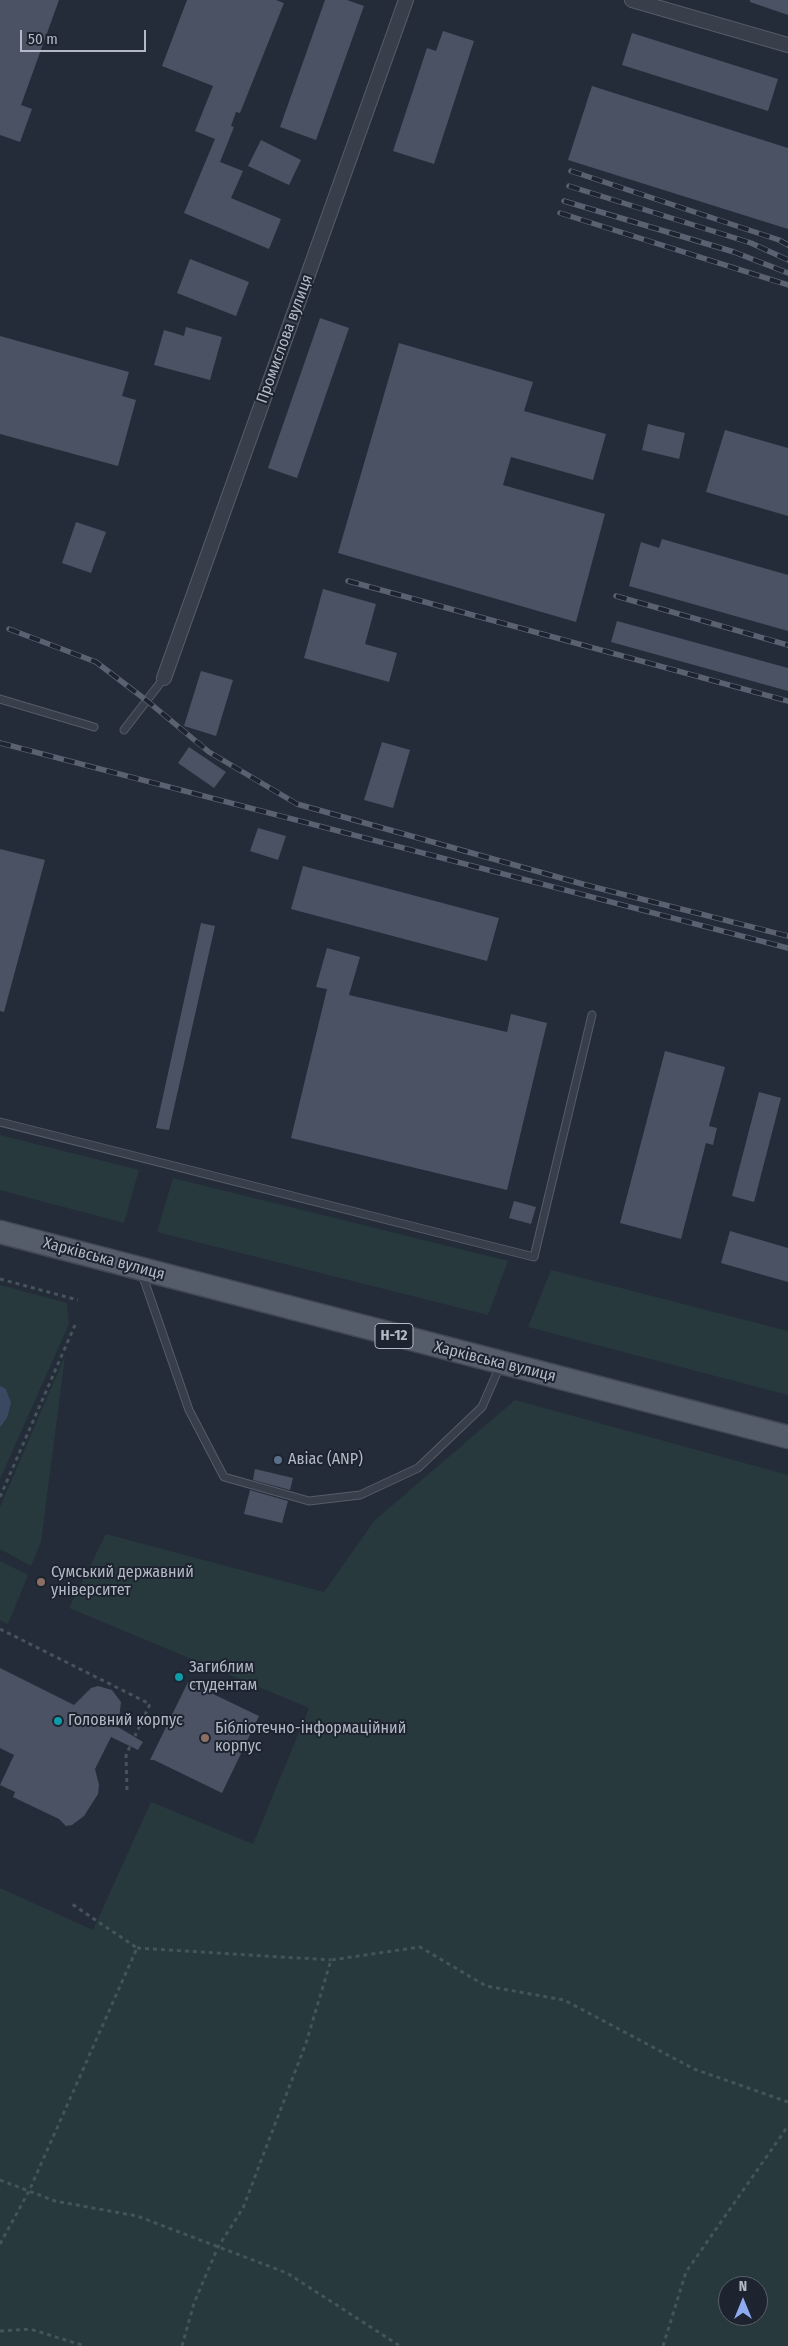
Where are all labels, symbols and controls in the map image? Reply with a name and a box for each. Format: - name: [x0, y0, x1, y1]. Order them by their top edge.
- scale bar: [22, 20, 149, 52]
- text: 50 m: [28, 30, 58, 48]
- street label: Промислова вулиця: [253, 272, 317, 406]
- street label: Харківська вулиця: [41, 1234, 167, 1284]
- road number: Н-12: [375, 1324, 413, 1348]
- street label: Харківська вулиця: [432, 1338, 558, 1386]
- place label: Авіас (ANP): [288, 1450, 363, 1470]
- marker: Авіас (ANP): [272, 1454, 284, 1466]
- place label: Сумський державний університет: [51, 1563, 194, 1601]
- marker: Сумський державний університет: [35, 1576, 47, 1588]
- place label: Загиблим студентам: [189, 1658, 257, 1696]
- marker: Загиблим студентам: [173, 1671, 185, 1683]
- place label: Головний корпус: [68, 1711, 183, 1731]
- marker: Головний корпус: [52, 1715, 64, 1727]
- place label: Бібліотечно-інформаційний корпус: [215, 1719, 406, 1757]
- marker: Бібліотечно-інформаційний корпус: [199, 1732, 211, 1744]
- north arrow: [718, 2276, 768, 2326]
- text: N: [739, 2278, 747, 2295]

